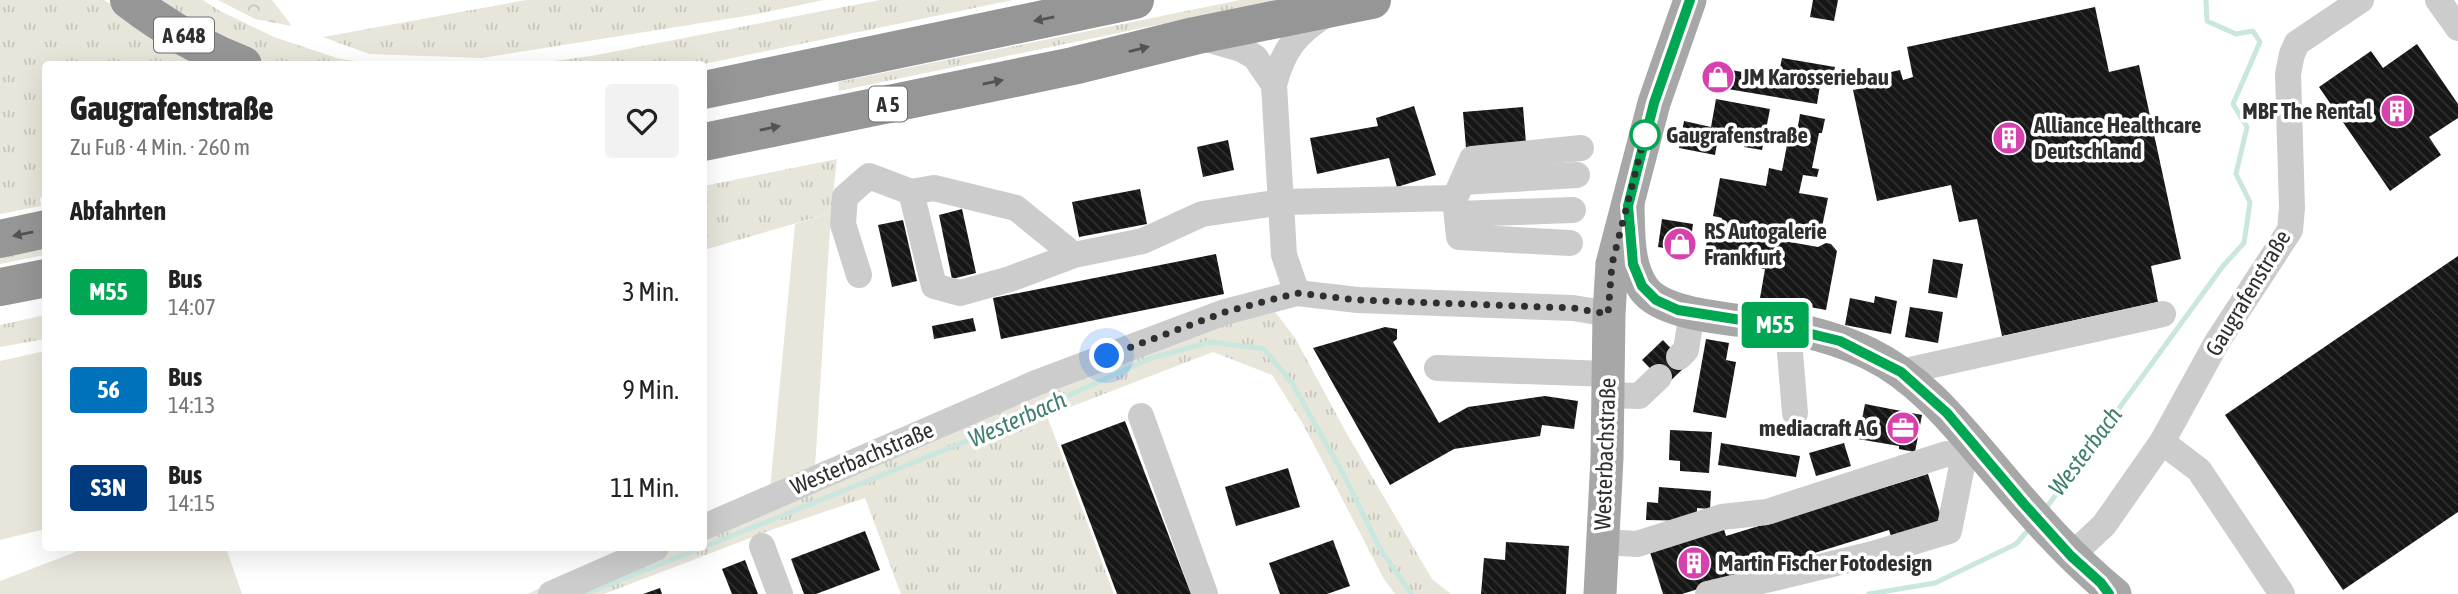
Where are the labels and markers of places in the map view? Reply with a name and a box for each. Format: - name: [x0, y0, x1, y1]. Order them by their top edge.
- shop icon: JM Karosseriebau: [1699, 58, 1737, 96]
- place label: JM Karosseriebau: [1741, 64, 1889, 90]
- building icon: MBF The Rental: [2378, 92, 2416, 130]
- place label: MBF The Rental: [2242, 98, 2373, 124]
- place label: Alliance Healthcare Deutschland: [2033, 112, 2202, 164]
- building icon: Alliance Healthcare Deutschland: [1990, 119, 2028, 157]
- marker: Gaugrafenstraße: [1630, 120, 1660, 150]
- place label: Gaugrafenstraße: [1666, 122, 1808, 148]
- place label: RS Autogalerie Frankfurt: [1704, 218, 1827, 270]
- shop icon: RS Autogalerie Frankfurt: [1661, 225, 1699, 263]
- office icon: mediacraft AG: [1884, 409, 1922, 447]
- place label: mediacraft AG: [1759, 415, 1878, 441]
- building icon: Martin Fischer Fotodesign: [1675, 544, 1713, 582]
- place label: Martin Fischer Fotodesign: [1718, 550, 1932, 576]

